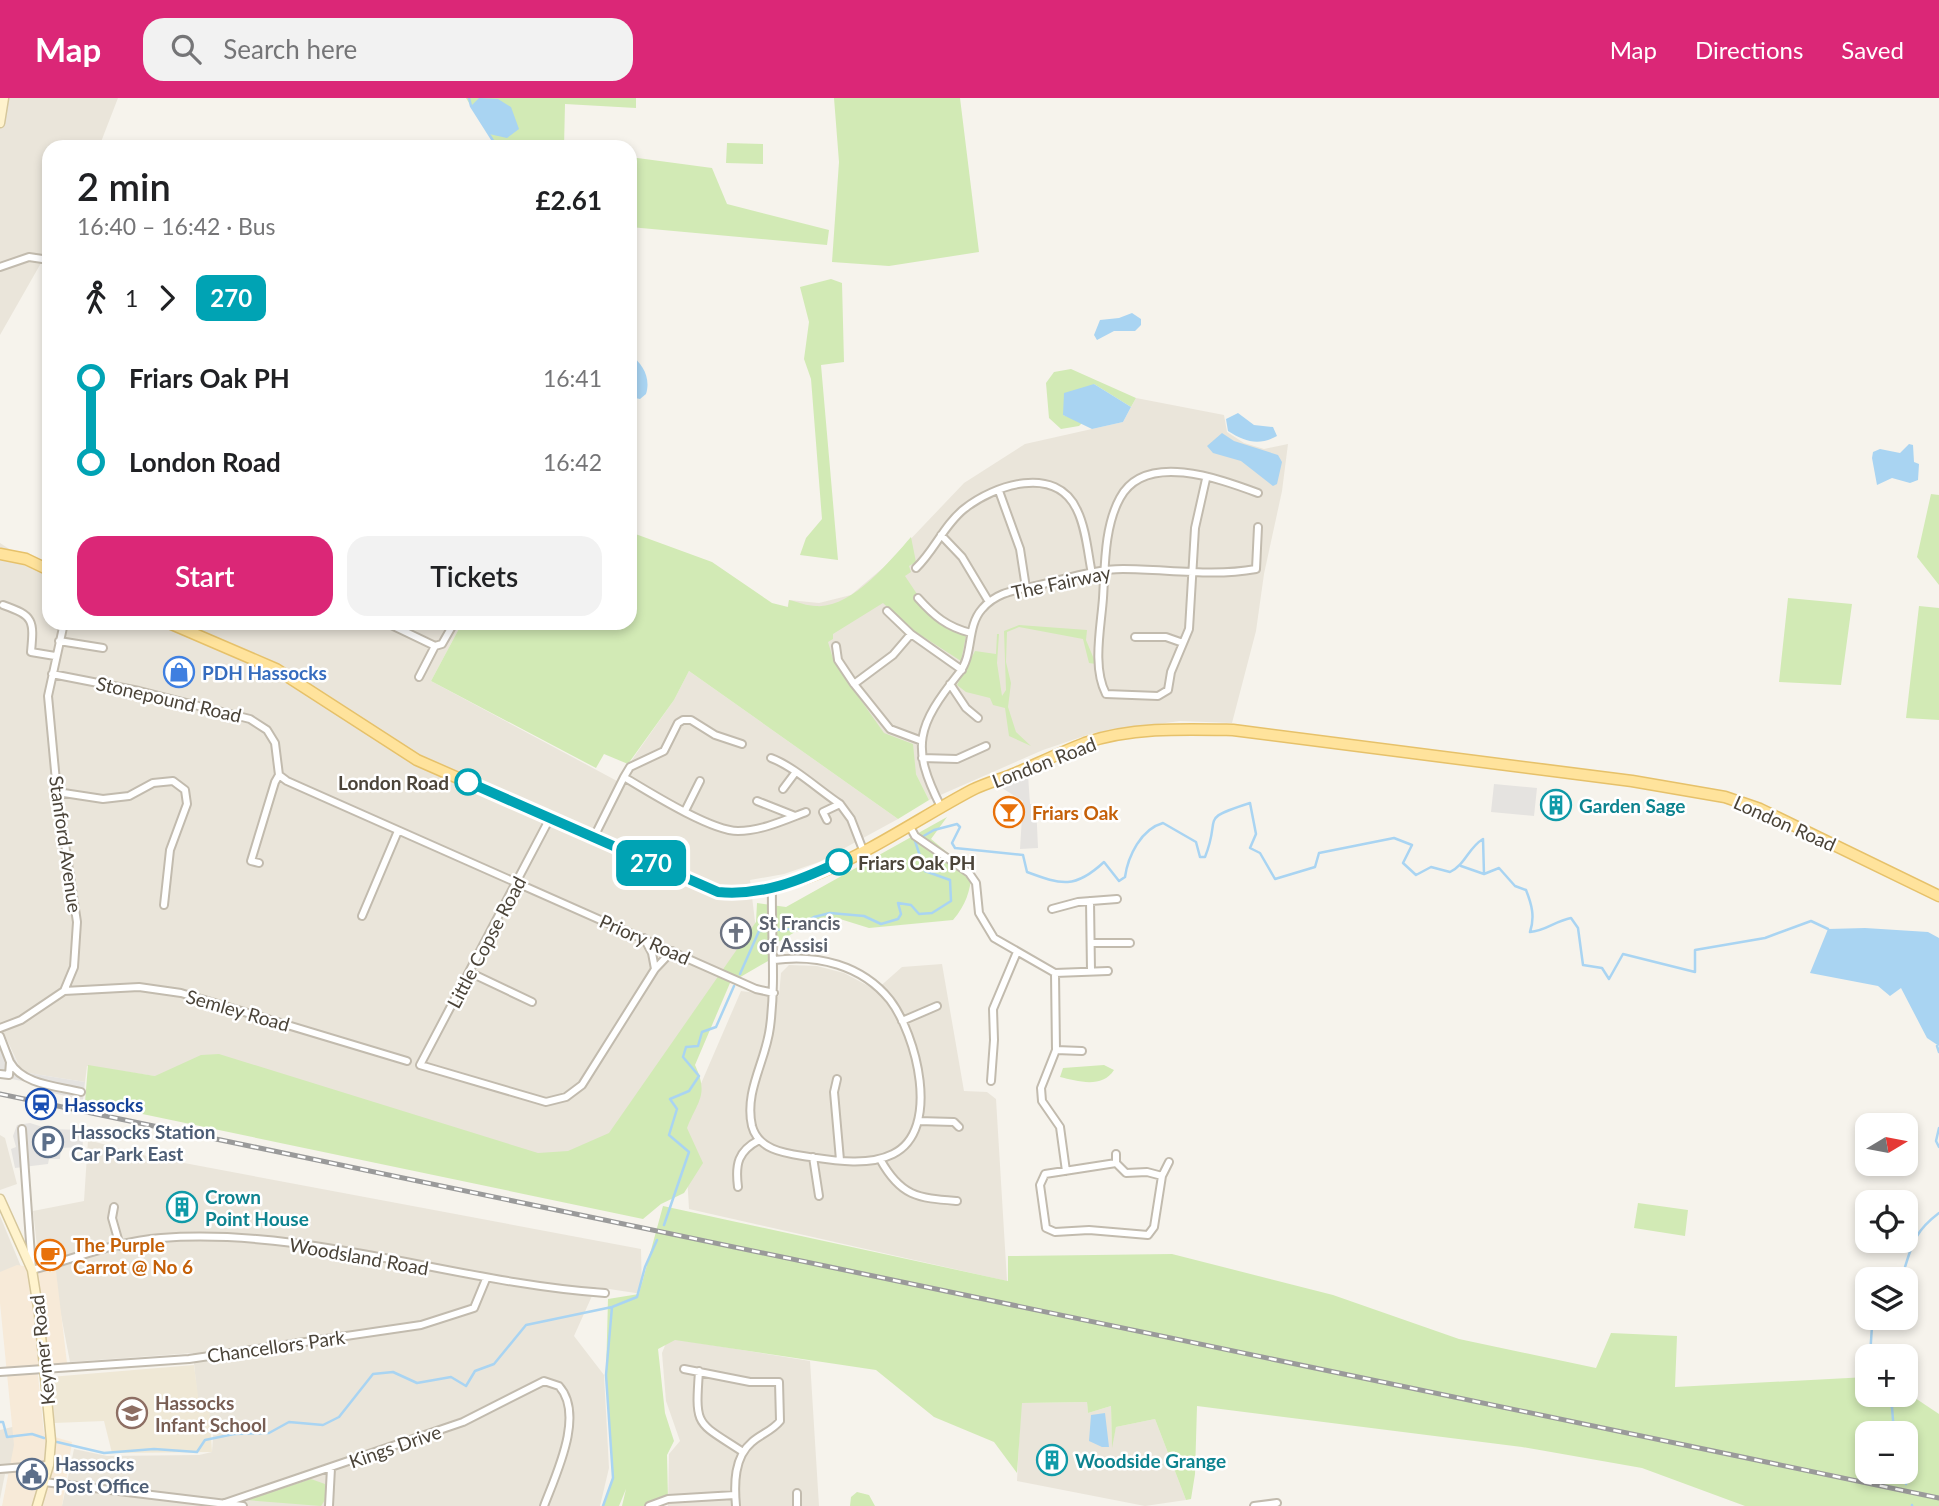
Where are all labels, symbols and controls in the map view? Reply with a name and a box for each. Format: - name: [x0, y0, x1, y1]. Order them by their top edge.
- search box: [143, 18, 633, 81]
- text: Map: [35, 29, 101, 69]
- icon: search: [167, 30, 205, 68]
- text: Search here: [223, 33, 357, 65]
- text: Map: [1610, 35, 1657, 64]
- text: Directions: [1695, 35, 1803, 64]
- text: Saved: [1841, 35, 1904, 64]
- text: 2 min: [77, 163, 171, 209]
- text: £2.61: [536, 184, 602, 216]
- text: 16:40 – 16:42 · Bus: [77, 212, 276, 240]
- icon: walk: [77, 279, 115, 317]
- icon: forward: [148, 279, 186, 317]
- text: 270: [210, 283, 252, 312]
- text: 1: [125, 284, 138, 312]
- text: Friars Oak PH: [129, 362, 290, 394]
- text: 16:41: [543, 364, 602, 392]
- text: London Road: [129, 446, 281, 478]
- text: 16:42: [543, 448, 602, 476]
- button: Start: [77, 536, 333, 616]
- button: Tickets: [347, 536, 602, 616]
- street label: The Fairway: [1009, 560, 1113, 604]
- shop icon: PDH Hassocks: [162, 655, 196, 689]
- place label: PDH Hassocks: [202, 661, 327, 684]
- street label: Stonepound Road: [94, 671, 244, 727]
- street label: London Road: [989, 732, 1099, 792]
- marker: London Road: [455, 769, 481, 795]
- place label: London Road: [338, 771, 449, 794]
- street label: Stanford Avenue: [45, 774, 87, 914]
- building icon: Garden Sage: [1539, 788, 1573, 822]
- street label: London Road: [1730, 790, 1840, 856]
- place label: Garden Sage: [1579, 794, 1685, 817]
- bar icon: Friars Oak: [992, 795, 1026, 829]
- place label: Friars Oak: [1032, 801, 1119, 824]
- line badge: 270: [611, 840, 691, 886]
- text: 270: [630, 848, 672, 877]
- marker: Friars Oak PH: [826, 849, 852, 875]
- place label: Friars Oak PH: [858, 851, 976, 874]
- street label: Little Copse Road: [442, 872, 530, 1012]
- street label: Priory Road: [596, 909, 694, 969]
- place label: St Francis of Assisi: [759, 911, 840, 956]
- church icon: St Francis of Assisi: [719, 916, 753, 950]
- street label: Semley Road: [184, 984, 292, 1036]
- station icon: Hassocks: [24, 1087, 58, 1121]
- place label: Hassocks: [64, 1093, 143, 1116]
- north arrow: [1855, 1113, 1918, 1176]
- map controls: [1855, 1113, 1918, 1484]
- place label: Hassocks Station Car Park East: [71, 1120, 215, 1165]
- parking icon: Hassocks Station Car Park East: [31, 1125, 65, 1159]
- place label: Crown Point House: [205, 1185, 309, 1230]
- building icon: Crown Point House: [165, 1190, 199, 1224]
- button: locate: [1855, 1190, 1918, 1253]
- street label: Woodsland Road: [287, 1232, 431, 1280]
- place label: The Purple Carrot @ No 6: [73, 1233, 193, 1278]
- cafe icon: The Purple Carrot @ No 6: [33, 1238, 67, 1272]
- button: layers: [1855, 1267, 1918, 1330]
- street label: Keymer Road: [25, 1294, 59, 1406]
- street label: Chancellors Park: [206, 1325, 347, 1367]
- button: +: [1855, 1344, 1918, 1407]
- place label: Hassocks Infant School: [155, 1391, 267, 1436]
- school or university icon: Hassocks Infant School: [115, 1396, 149, 1430]
- street label: Kings Drive: [346, 1419, 444, 1473]
- button: −: [1855, 1421, 1918, 1484]
- building icon: Woodside Grange: [1035, 1443, 1069, 1477]
- place label: Woodside Grange: [1075, 1449, 1226, 1472]
- place label: Hassocks Post Office: [55, 1452, 149, 1497]
- public building icon: Hassocks Post Office: [15, 1457, 49, 1491]

